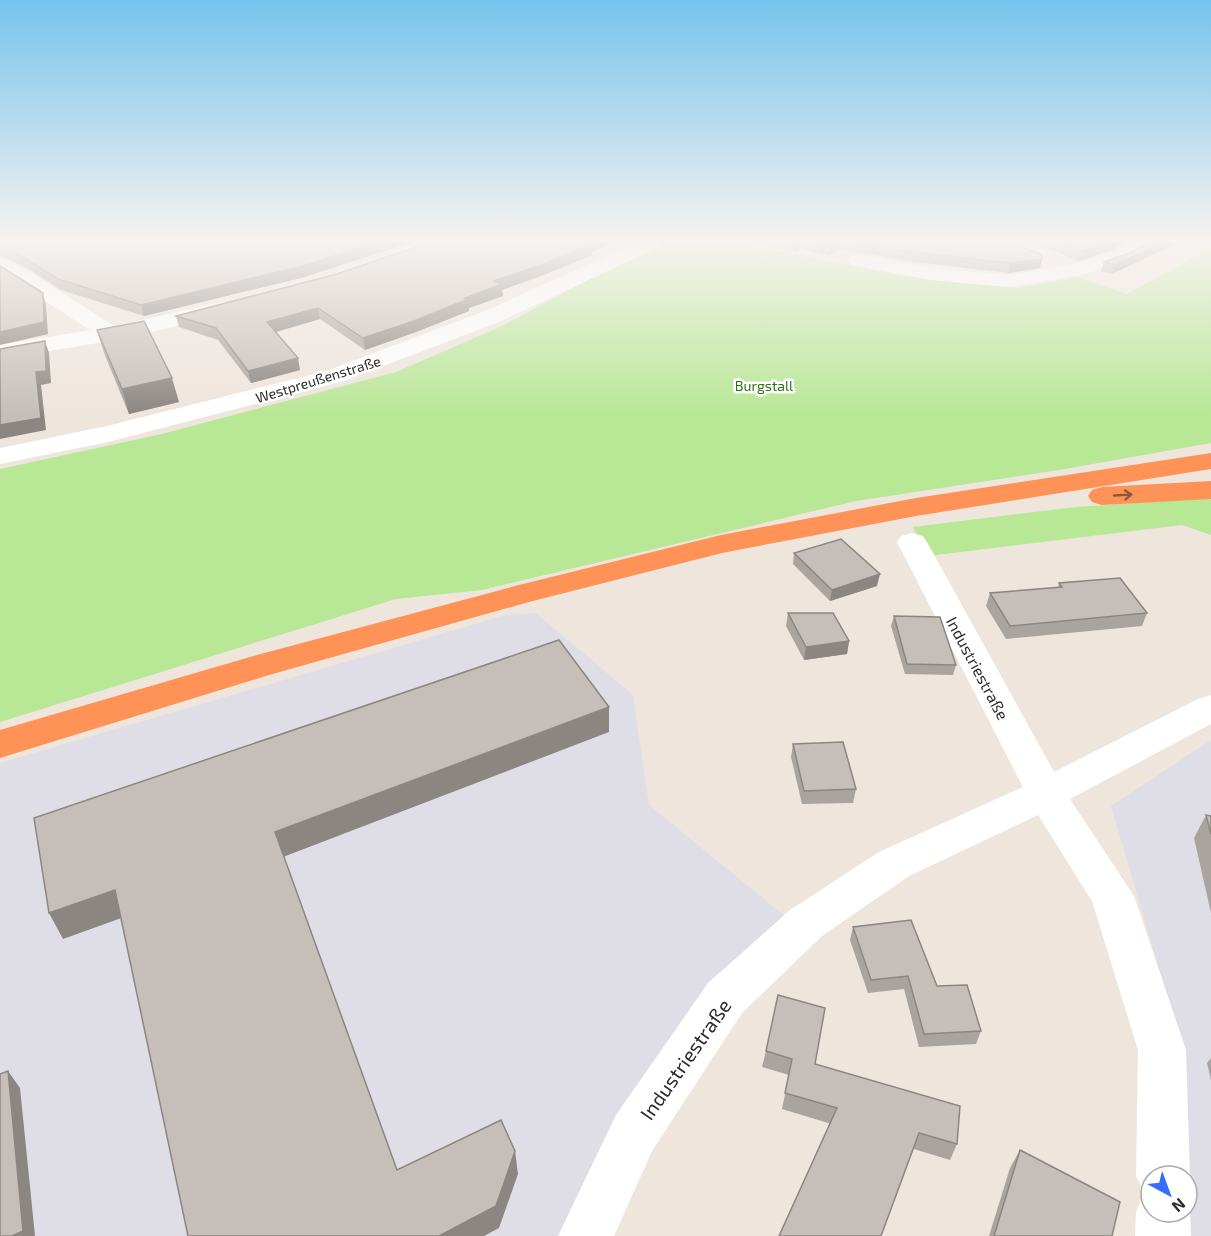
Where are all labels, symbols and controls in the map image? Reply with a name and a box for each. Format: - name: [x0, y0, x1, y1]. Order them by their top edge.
- street label: Westpreußenstraße: [253, 352, 383, 406]
- park label: Burgstall: [735, 377, 794, 394]
- one-way arrow: [1112, 489, 1132, 500]
- street label: Industriestraße: [943, 613, 1013, 723]
- street label: Industriestraße: [634, 994, 736, 1124]
- north arrow: [1139, 1164, 1199, 1224]
- text: N: [1169, 1195, 1190, 1217]

